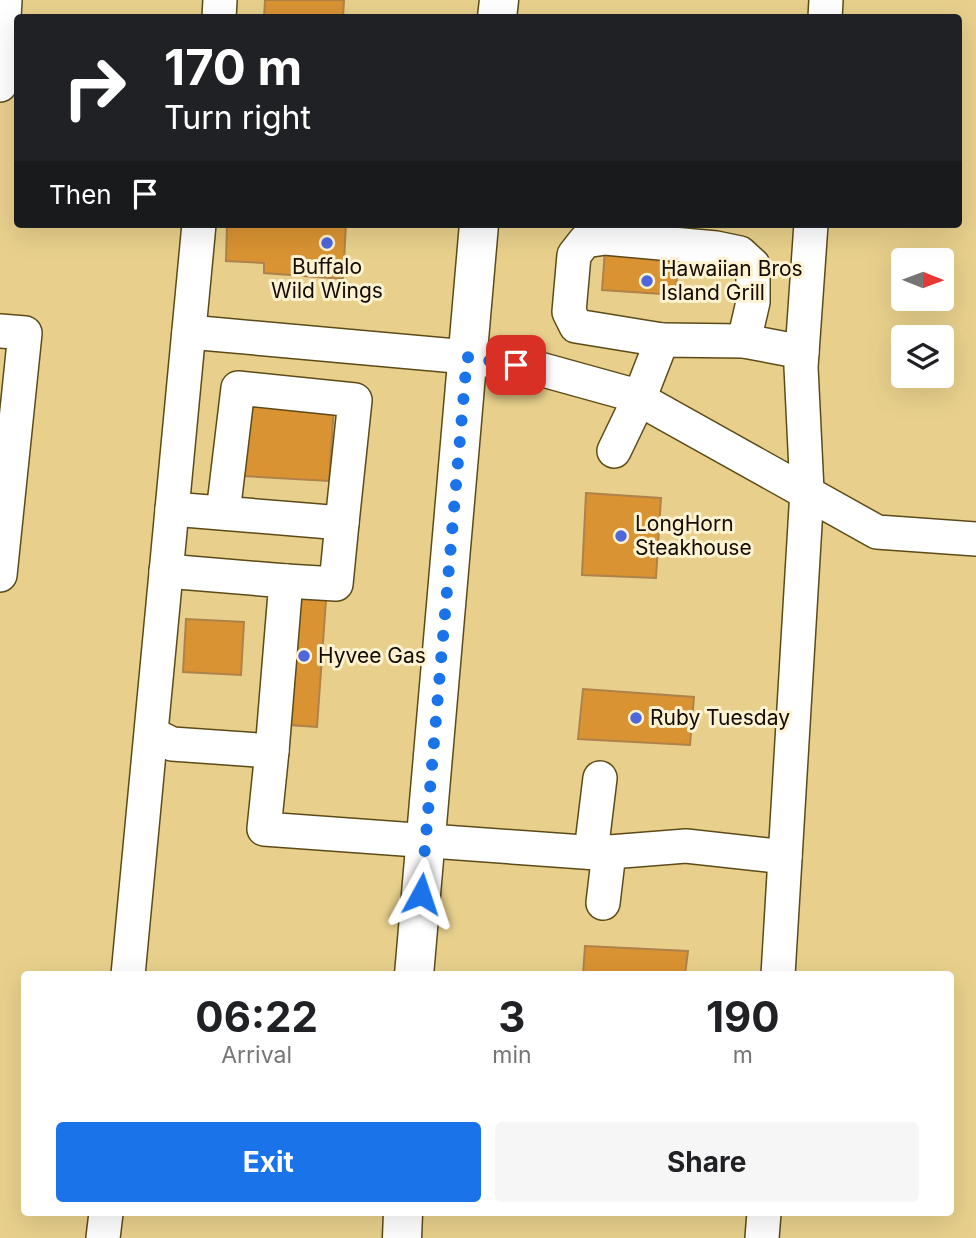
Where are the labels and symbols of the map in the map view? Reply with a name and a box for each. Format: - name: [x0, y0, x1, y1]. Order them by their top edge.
- marker: Buffalo Wild Wings: [319, 235, 335, 251]
- north arrow: [891, 248, 954, 312]
- place label: Buffalo Wild Wings: [271, 254, 383, 303]
- place label: Hawaiian Bros Island Grill: [661, 256, 803, 305]
- marker: Hawaiian Bros Island Grill: [639, 273, 655, 289]
- pin: [486, 335, 546, 395]
- place label: LongHorn Steakhouse: [635, 511, 752, 560]
- marker: LongHorn Steakhouse: [613, 528, 629, 544]
- place label: Hyvee Gas: [318, 643, 426, 668]
- marker: Hyvee Gas: [296, 648, 312, 664]
- place label: Ruby Tuesday: [650, 705, 790, 730]
- marker: Ruby Tuesday: [628, 710, 644, 726]
- position arrow: [384, 857, 458, 931]

